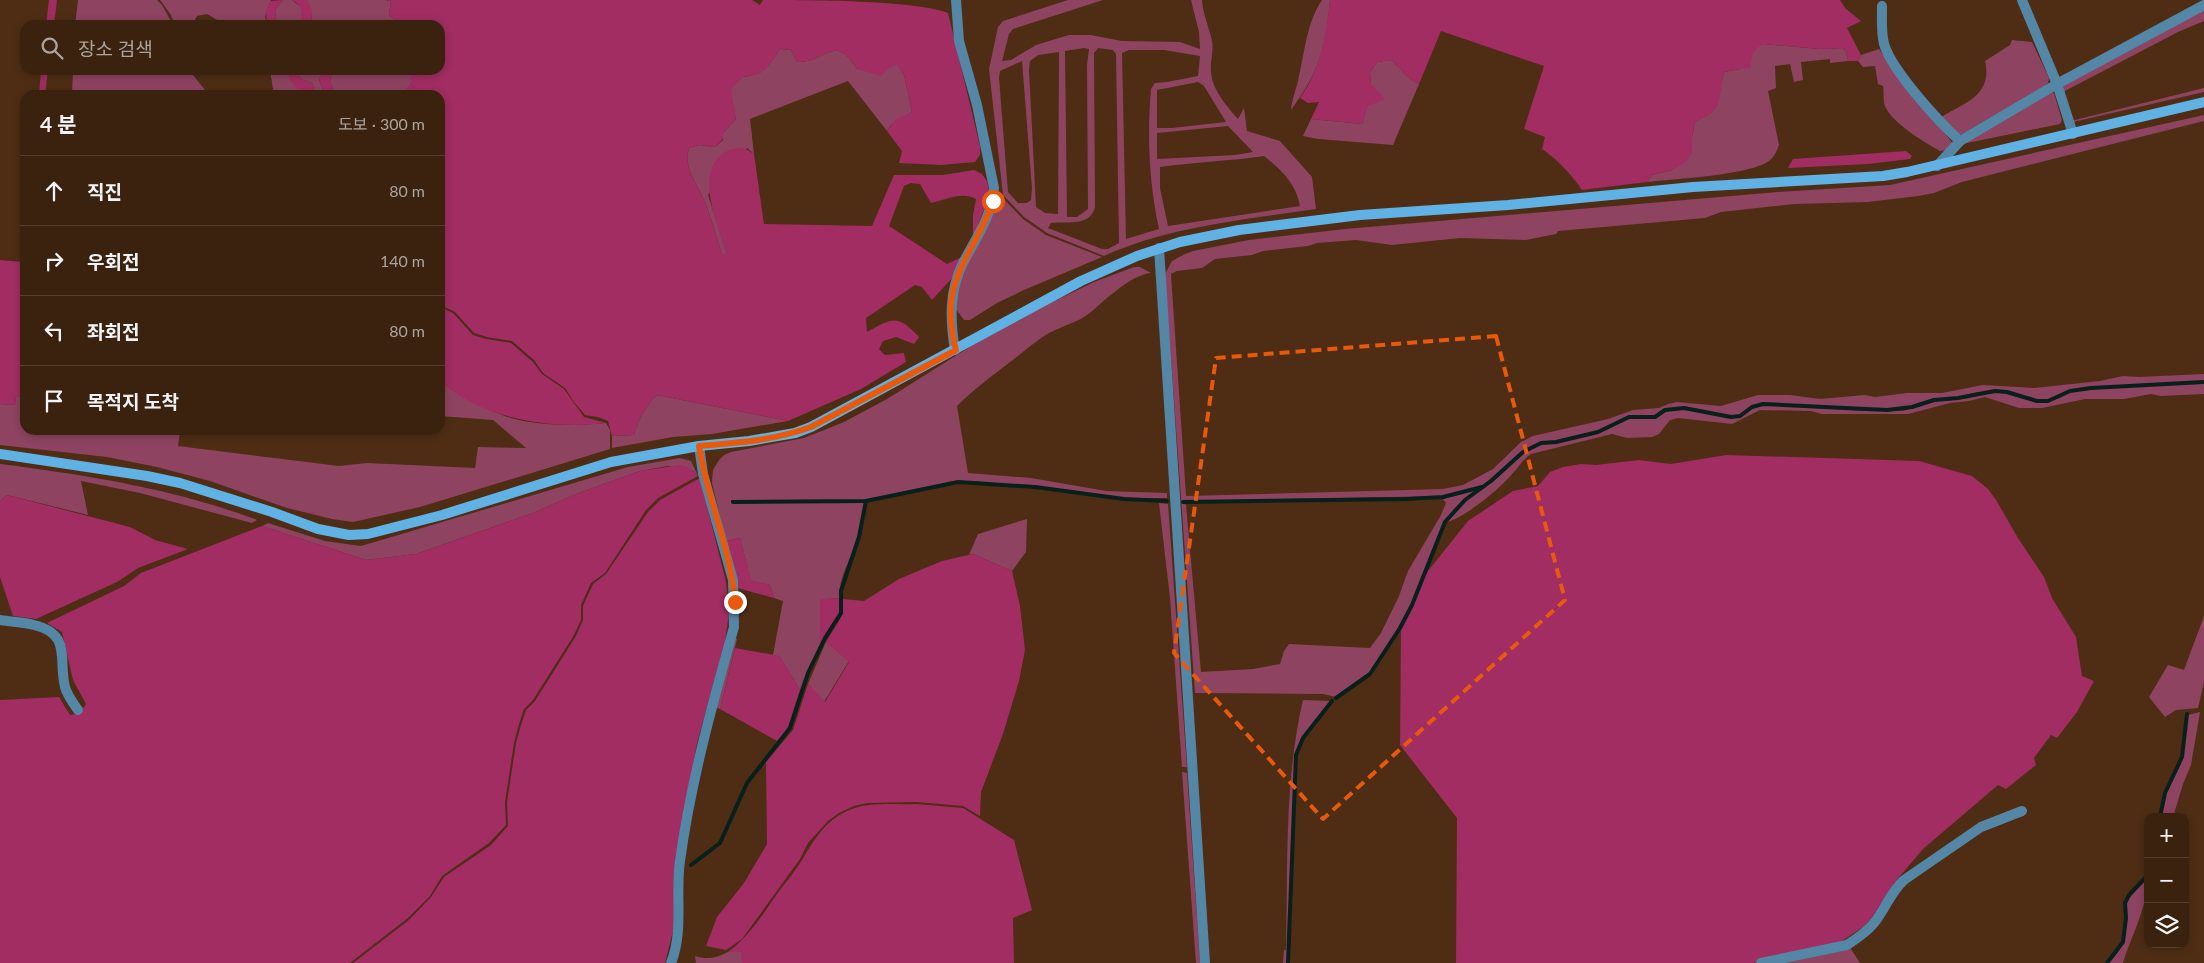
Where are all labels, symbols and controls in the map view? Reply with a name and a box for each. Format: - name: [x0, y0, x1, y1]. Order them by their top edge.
- search box: [20, 20, 445, 75]
- icon: search: [38, 34, 66, 62]
- text: 장소 검색: [78, 37, 153, 60]
- text: 4 분: [40, 111, 77, 136]
- text: 도보 · 300 m: [338, 114, 425, 133]
- icon: ahead: [40, 177, 68, 205]
- text: 직진: [87, 180, 122, 203]
- text: 80 m: [389, 181, 425, 200]
- route start: [982, 190, 1005, 213]
- icon: right: [40, 247, 68, 275]
- text: 우회전: [87, 250, 139, 273]
- text: 140 m: [380, 251, 425, 270]
- icon: left: [40, 317, 68, 345]
- text: 좌회전: [87, 320, 139, 343]
- text: 80 m: [389, 321, 425, 340]
- icon: arrive: [40, 387, 68, 415]
- text: 목적지 도착: [87, 390, 179, 413]
- route end: [724, 591, 747, 614]
- map controls: [2144, 813, 2189, 948]
- button: +: [2144, 813, 2189, 858]
- button: −: [2144, 858, 2189, 903]
- button: layers: [2144, 903, 2189, 948]

